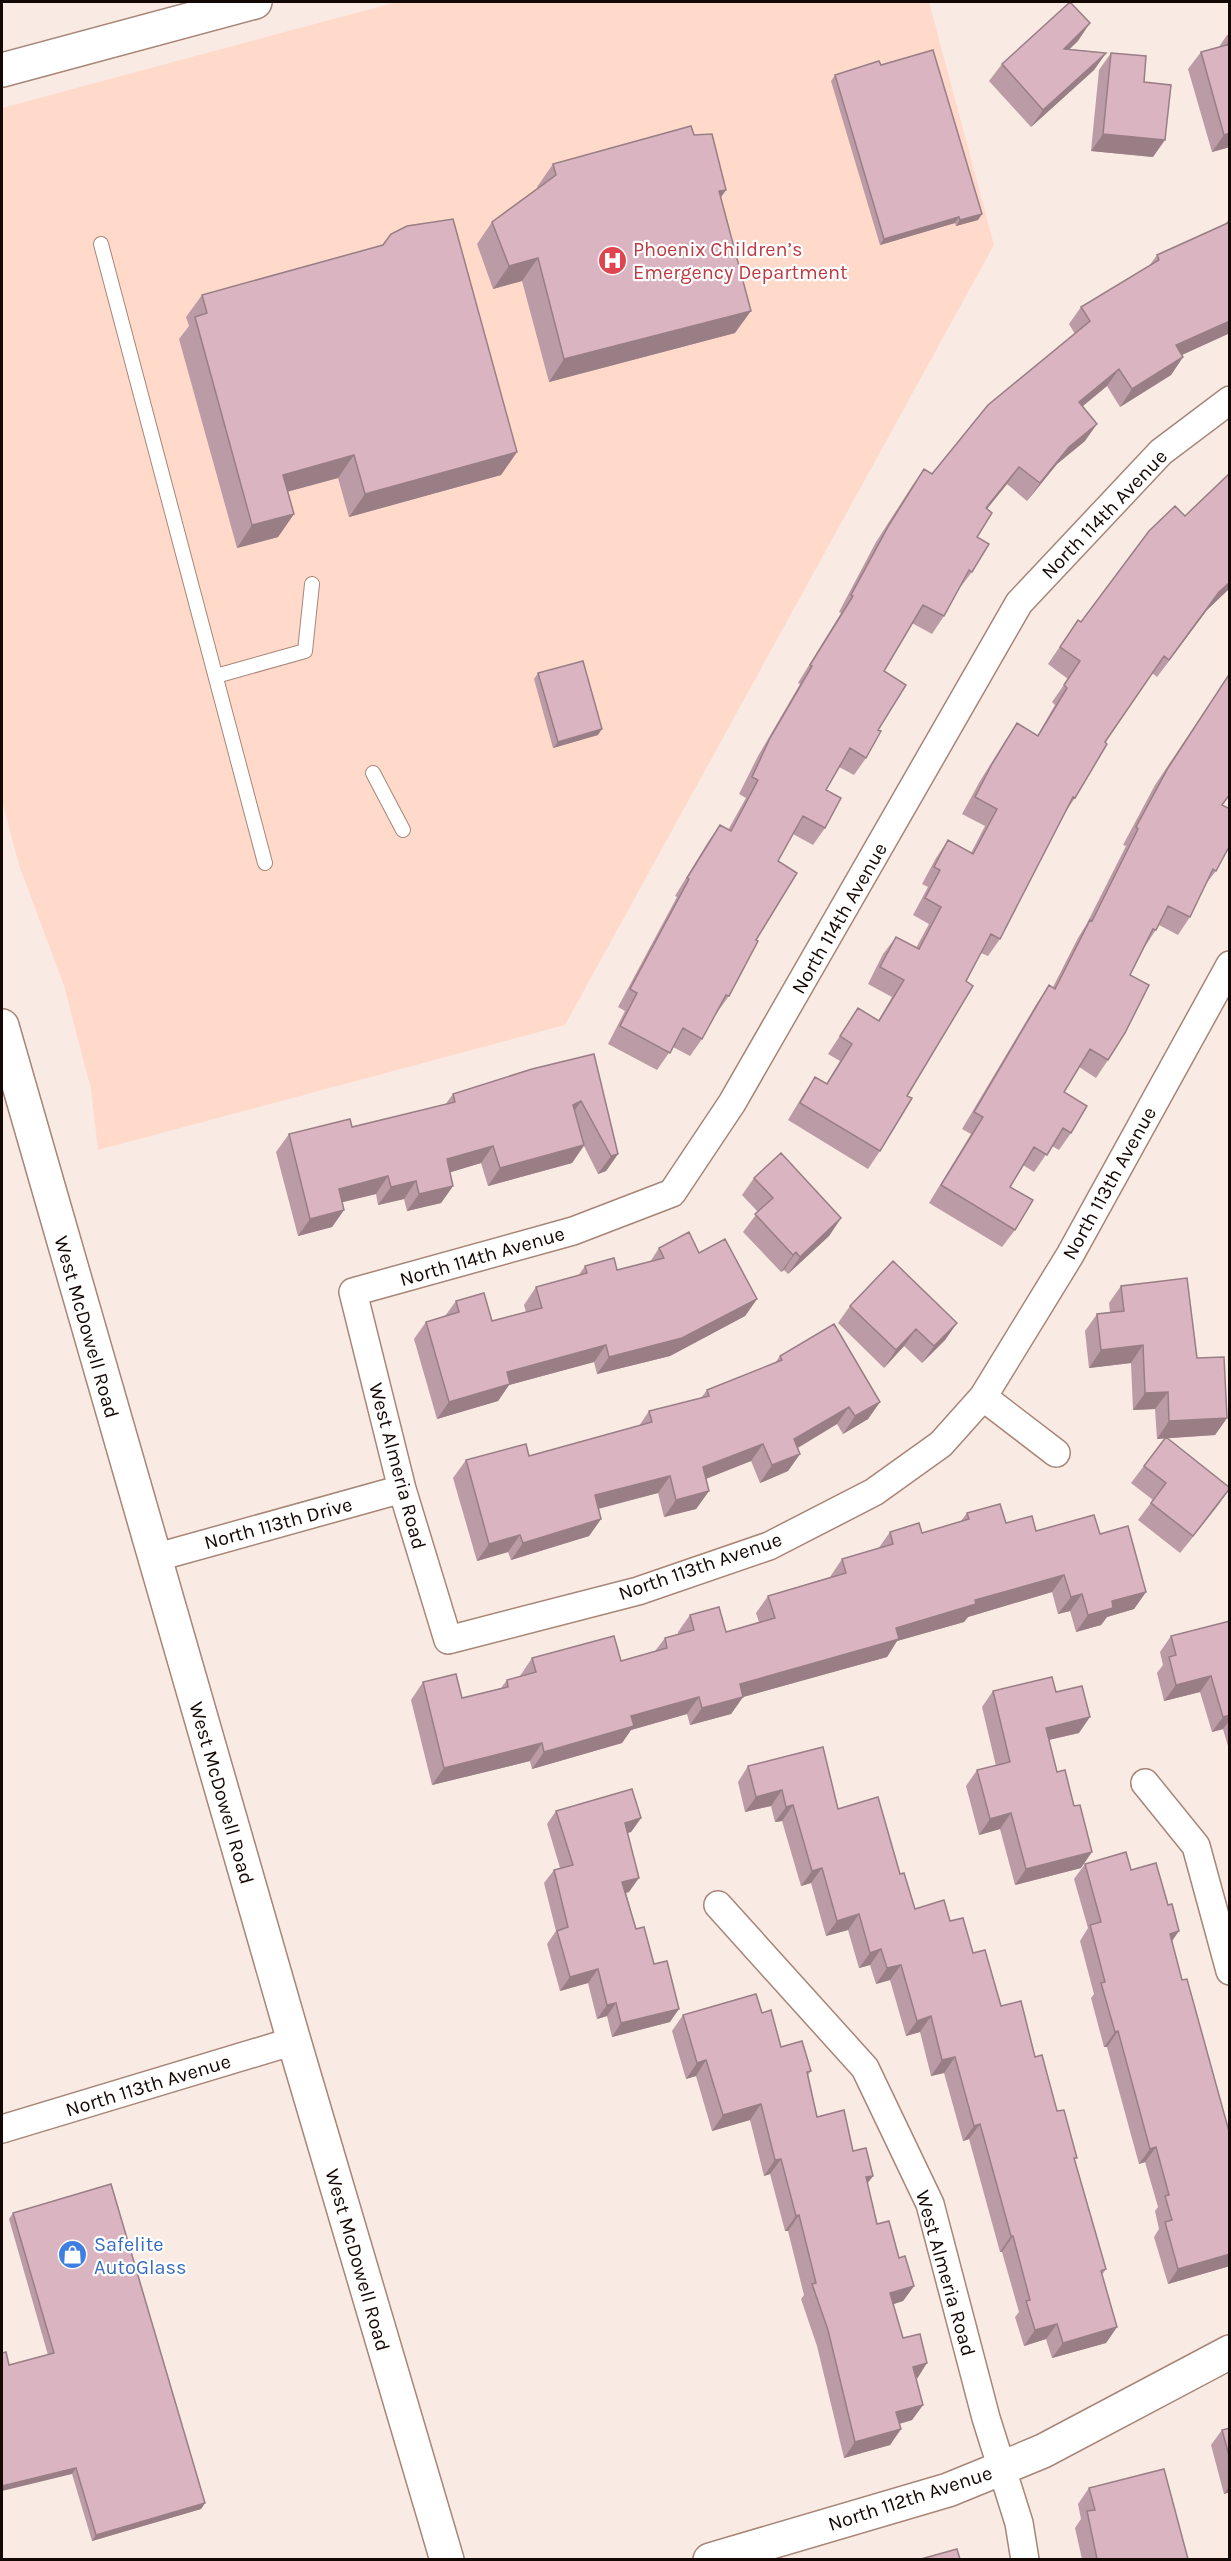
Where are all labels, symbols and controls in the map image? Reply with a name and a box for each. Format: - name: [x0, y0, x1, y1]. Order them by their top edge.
- place label: Phoenix Children’s Emergency Department: [633, 238, 848, 284]
- hospital icon: Phoenix Children’s Emergency Department: [596, 244, 628, 276]
- street label: North 114th Avenue: [1037, 445, 1172, 584]
- street label: North 114th Avenue: [787, 839, 892, 998]
- street label: North 113th Avenue: [1058, 1103, 1161, 1264]
- street label: North 114th Avenue: [397, 1222, 567, 1291]
- street label: West McDowell Road: [49, 1233, 124, 1421]
- street label: West Almeria Road: [364, 1380, 431, 1552]
- street label: North 113th Drive: [202, 1493, 355, 1554]
- street label: North 113th Avenue: [615, 1528, 785, 1605]
- street label: West McDowell Road: [184, 1699, 259, 1887]
- street label: North 113th Avenue: [63, 2049, 233, 2122]
- street label: West McDowell Road: [320, 2166, 395, 2354]
- street label: West Almeria Road: [911, 2188, 980, 2359]
- place label: Safelite AutoGlass: [94, 2233, 187, 2279]
- shop icon: Safelite AutoGlass: [57, 2239, 89, 2271]
- street label: North 112th Avenue: [825, 2461, 995, 2536]

